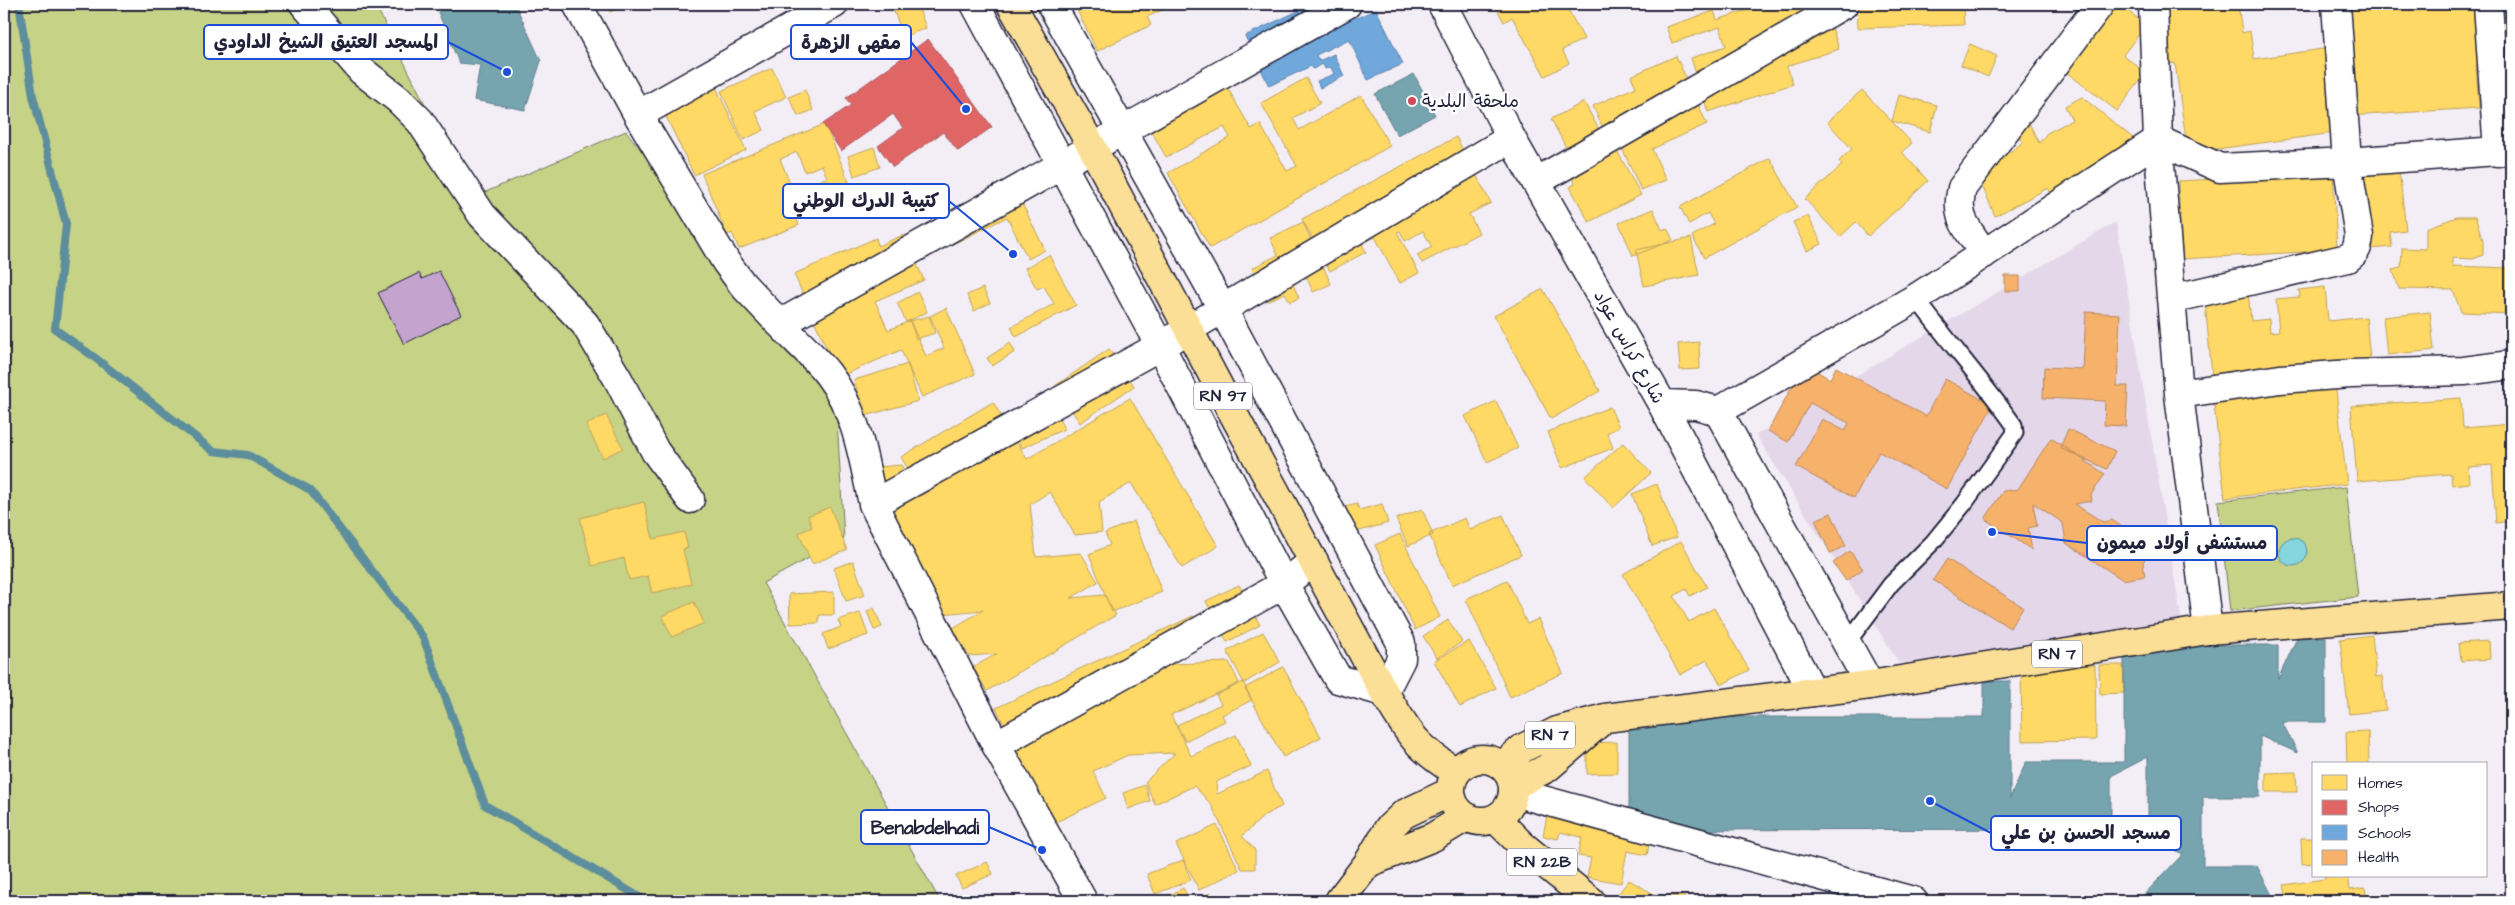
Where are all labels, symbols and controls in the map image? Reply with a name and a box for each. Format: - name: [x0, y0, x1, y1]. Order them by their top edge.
- callout: المسجد العتيق الشيخ الداودي: [204, 25, 448, 59]
- callout: مقهى الزهرة: [791, 25, 911, 59]
- text: المسجد العتيق الشيخ الداودي: [214, 29, 438, 56]
- text: مقهى الزهرة: [801, 30, 901, 57]
- place label: ملحقة البلدية: [1422, 89, 1519, 114]
- marker: ملحقة البلدية: [1406, 95, 1418, 107]
- callout: كتيبة الدرك الوطني: [783, 184, 949, 218]
- text: كتيبة الدرك الوطني: [793, 188, 940, 217]
- street label: شارع كراس عواد: [1587, 286, 1671, 408]
- road number: RN 97: [1194, 382, 1252, 410]
- callout: مستشفى أولاد ميمون: [2087, 526, 2277, 560]
- text: مستشفى أولاد ميمون: [2097, 530, 2267, 557]
- road number: RN 7: [2032, 641, 2082, 668]
- road number: RN 7: [1525, 722, 1575, 748]
- legend: [2312, 762, 2488, 878]
- text: Homes: [2358, 773, 2403, 794]
- text: Shops: [2358, 797, 2400, 818]
- callout: Benabdelhadi: [861, 810, 989, 844]
- text: Benabdelhadi: [871, 815, 979, 842]
- callout: مسجد الحسن بن علي: [1991, 816, 2181, 850]
- text: مسجد الحسن بن علي: [2001, 820, 2171, 849]
- text: Schools: [2358, 823, 2412, 844]
- text: Health: [2358, 847, 2399, 868]
- road number: RN 22B: [1507, 849, 1577, 876]

